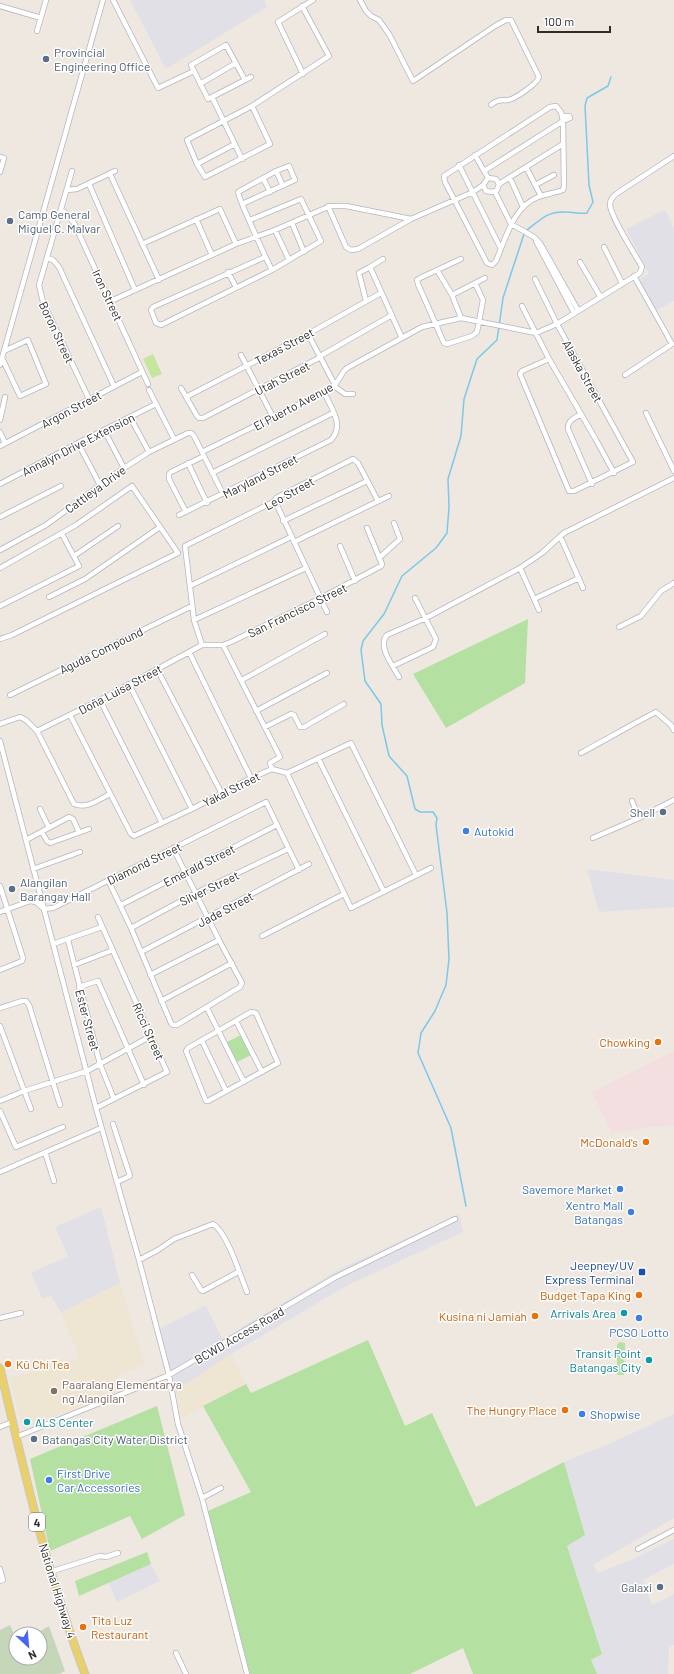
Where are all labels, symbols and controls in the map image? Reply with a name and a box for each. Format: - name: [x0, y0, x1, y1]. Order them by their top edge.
- scale bar: [538, 8, 610, 34]
- text: 100 m: [544, 14, 574, 28]
- place label: Provincial Engineering Office: [54, 45, 150, 73]
- marker: Provincial Engineering Office: [41, 54, 51, 64]
- place label: Camp General Miguel C. Malvar: [18, 207, 101, 235]
- marker: Camp General Miguel C. Malvar: [5, 216, 15, 226]
- street label: Iron Street: [90, 267, 126, 323]
- street label: Boron Street: [37, 299, 77, 365]
- street label: Texas Street: [252, 325, 316, 367]
- street label: Alaska Street: [560, 337, 606, 405]
- street label: Utah Street: [252, 358, 312, 398]
- street label: El Puerto Avenue: [251, 379, 335, 433]
- street label: Argon Street: [39, 387, 103, 431]
- street label: Annalyn Drive Extension: [19, 409, 137, 479]
- street label: Maryland Street: [220, 451, 300, 501]
- street label: Cattleya Drive: [62, 462, 128, 516]
- street label: Leo Street: [262, 474, 316, 512]
- street label: San Francisco Street: [245, 580, 349, 640]
- street label: Aguda Compound: [57, 624, 145, 676]
- street label: Doña Luisa Street: [76, 661, 164, 717]
- street label: Yakal Street: [200, 769, 262, 809]
- place label: Shell: [630, 805, 655, 819]
- marker: Shell: [658, 807, 668, 817]
- place label: Autokid: [474, 824, 514, 838]
- marker: Autokid: [461, 826, 471, 836]
- street label: Diamond Street: [104, 839, 184, 887]
- street label: Emerald Street: [161, 841, 237, 889]
- street label: Silver Street: [177, 868, 241, 908]
- place label: Alangilan Barangay Hall: [20, 875, 90, 903]
- marker: Alangilan Barangay Hall: [7, 884, 17, 894]
- street label: Jade Street: [195, 888, 255, 930]
- street label: Ester Street: [73, 988, 103, 1052]
- street label: Ricci Street: [130, 1000, 168, 1062]
- place label: Chowking: [599, 1035, 650, 1049]
- marker: Chowking: [653, 1037, 663, 1047]
- place label: McDonald's: [580, 1135, 638, 1149]
- marker: McDonald's: [641, 1137, 651, 1147]
- place label: Savemore Market: [522, 1182, 612, 1196]
- marker: Savemore Market: [615, 1184, 625, 1194]
- place label: Xentro Mall Batangas: [565, 1198, 623, 1226]
- marker: Xentro Mall Batangas: [626, 1207, 636, 1217]
- place label: Jeepney/UV Express Terminal: [545, 1258, 634, 1286]
- marker: Jeepney/UV Express Terminal: [637, 1267, 647, 1277]
- place label: Budget Tapa King: [540, 1288, 631, 1302]
- marker: Budget Tapa King: [634, 1290, 644, 1300]
- street label: BCWD Access Road: [192, 1304, 286, 1366]
- place label: Arrivals Area: [550, 1306, 616, 1320]
- marker: Arrivals Area: [619, 1308, 629, 1318]
- place label: Kusina ni Jamiah: [439, 1309, 527, 1323]
- marker: Kusina ni Jamiah: [530, 1311, 540, 1321]
- marker: PCSO Lotto: [634, 1313, 644, 1323]
- place label: PCSO Lotto: [609, 1325, 669, 1339]
- place label: Transit Point Batangas City: [570, 1346, 641, 1374]
- marker: Transit Point Batangas City: [644, 1355, 654, 1365]
- place label: Kū Chí Tea: [16, 1357, 69, 1371]
- marker: Kū Chí Tea: [3, 1359, 13, 1369]
- place label: Paaralang Elementarya ng Alangilan: [62, 1377, 182, 1405]
- marker: Paaralang Elementarya ng Alangilan: [49, 1386, 59, 1396]
- place label: The Hungry Place: [467, 1403, 557, 1417]
- marker: The Hungry Place: [560, 1405, 570, 1415]
- place label: Shopwise: [590, 1407, 640, 1421]
- marker: Shopwise: [577, 1409, 587, 1419]
- place label: ALS Center: [35, 1415, 94, 1429]
- marker: ALS Center: [22, 1417, 32, 1427]
- place label: Batangas City Water District: [42, 1432, 188, 1446]
- marker: Batangas City Water District: [29, 1434, 39, 1444]
- place label: First Drive Car Accessories: [57, 1466, 141, 1494]
- marker: First Drive Car Accessories: [44, 1475, 54, 1485]
- road number: 4: [29, 1513, 45, 1531]
- street label: National Highway 4: [37, 1542, 79, 1640]
- place label: Galaxi: [621, 1580, 652, 1594]
- marker: Galaxi: [655, 1582, 665, 1592]
- place label: Tita Luz Restaurant: [91, 1613, 149, 1641]
- marker: Tita Luz Restaurant: [78, 1622, 88, 1632]
- north arrow: [8, 1626, 48, 1666]
- text: N: [26, 1648, 39, 1663]

